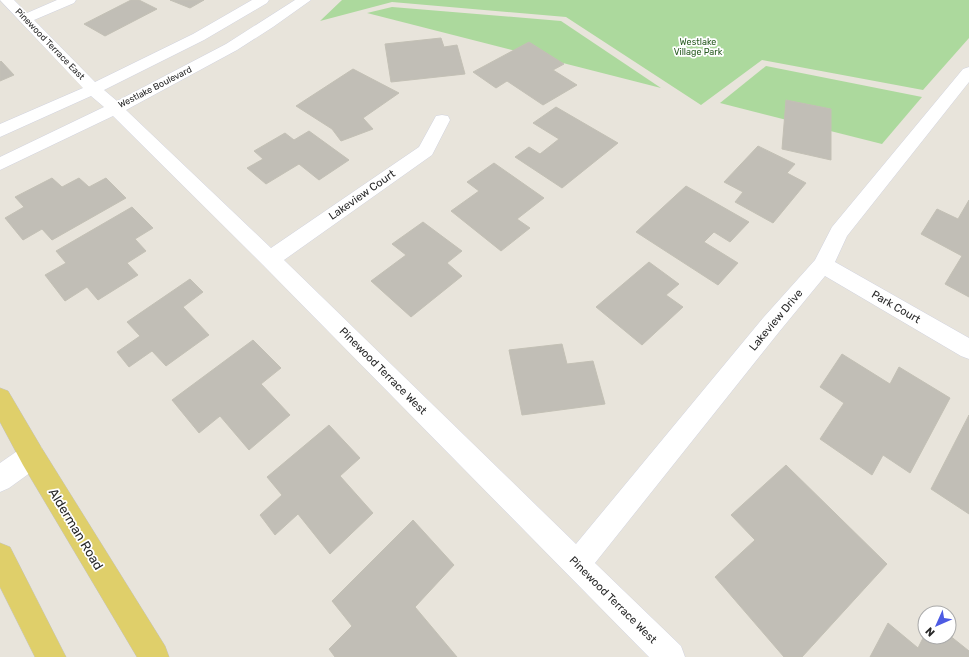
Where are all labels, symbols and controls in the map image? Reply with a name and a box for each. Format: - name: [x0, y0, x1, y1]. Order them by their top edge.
- street label: Pinewood Terrace East: [13, 6, 87, 82]
- park label: Westlake Village Park: [674, 37, 723, 57]
- street label: Westlake Boulevard: [117, 64, 193, 110]
- street label: Lakeview Court: [326, 167, 398, 223]
- street label: Lakeview Drive: [747, 287, 805, 353]
- street label: Park Court: [869, 288, 923, 327]
- street label: Pinewood Terrace West: [337, 325, 430, 418]
- street label: Alderman Road: [46, 486, 106, 572]
- street label: Pinewood Terrace West: [567, 554, 660, 647]
- north arrow: [917, 605, 957, 645]
- text: N: [923, 624, 938, 639]

